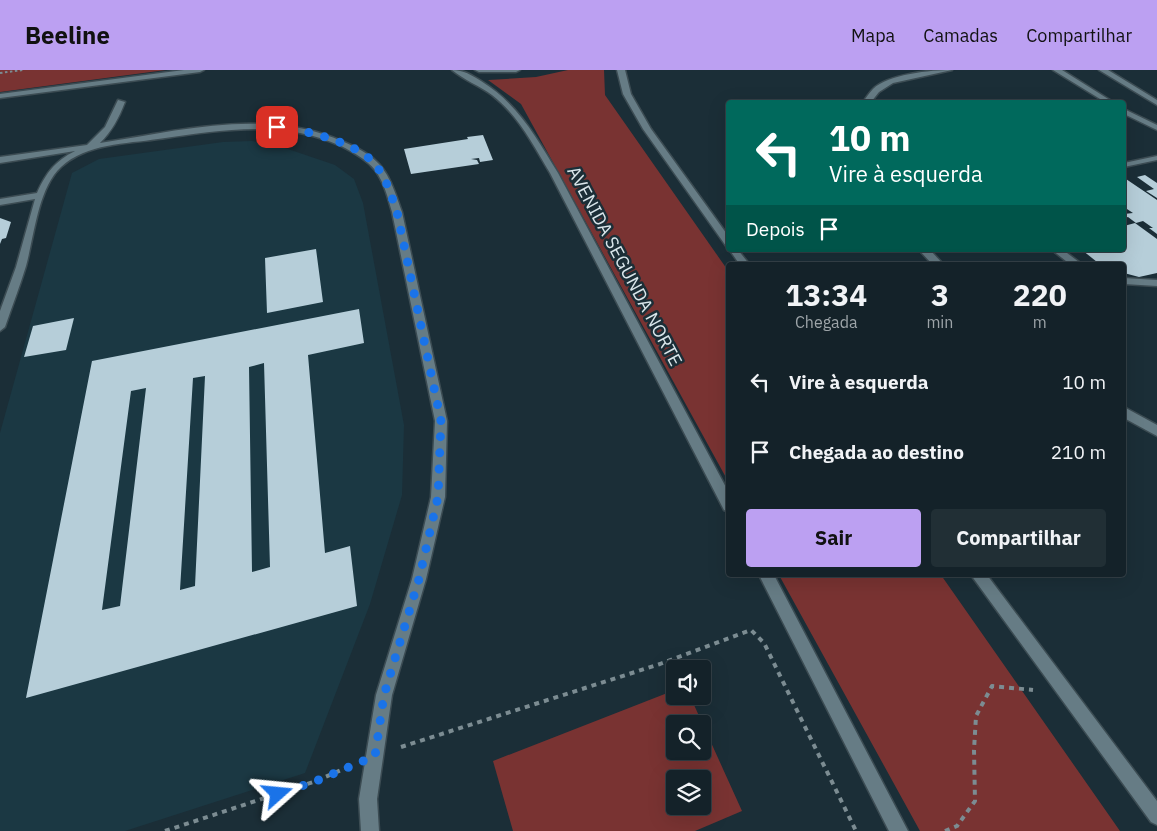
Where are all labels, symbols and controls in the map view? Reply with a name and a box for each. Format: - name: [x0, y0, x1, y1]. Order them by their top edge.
- text: Beeline: [25, 19, 110, 51]
- text: Mapa: [851, 24, 895, 47]
- text: Camadas: [923, 24, 998, 47]
- text: Compartilhar: [1026, 24, 1132, 47]
- pin: [256, 106, 298, 148]
- icon: arrive: [263, 113, 291, 141]
- text: 10 m: [829, 115, 911, 161]
- icon: left: [746, 120, 811, 185]
- text: Vire à esquerda: [829, 159, 983, 188]
- street label: AVENIDA SEGUNDA NORTE: [562, 162, 688, 370]
- icon: arrive: [815, 215, 843, 243]
- text: Depois: [746, 217, 805, 241]
- text: 13:34: [785, 275, 867, 314]
- text: 3: [931, 275, 949, 314]
- text: 220: [1013, 275, 1067, 314]
- text: Chegada: [795, 312, 857, 332]
- text: min: [926, 312, 953, 332]
- text: m: [1033, 312, 1047, 332]
- icon: left: [746, 368, 774, 396]
- text: Vire à esquerda: [789, 370, 929, 394]
- text: 10 m: [1062, 370, 1106, 394]
- icon: arrive: [746, 438, 774, 466]
- text: Chegada ao destino: [789, 440, 964, 464]
- text: 210 m: [1051, 440, 1106, 464]
- button: Sair: [746, 509, 921, 567]
- button: Compartilhar: [931, 509, 1106, 567]
- map controls: [666, 660, 711, 815]
- button: sound: [666, 660, 711, 705]
- button: search: [666, 715, 711, 760]
- position arrow: [251, 767, 303, 819]
- button: layers: [666, 770, 711, 815]

